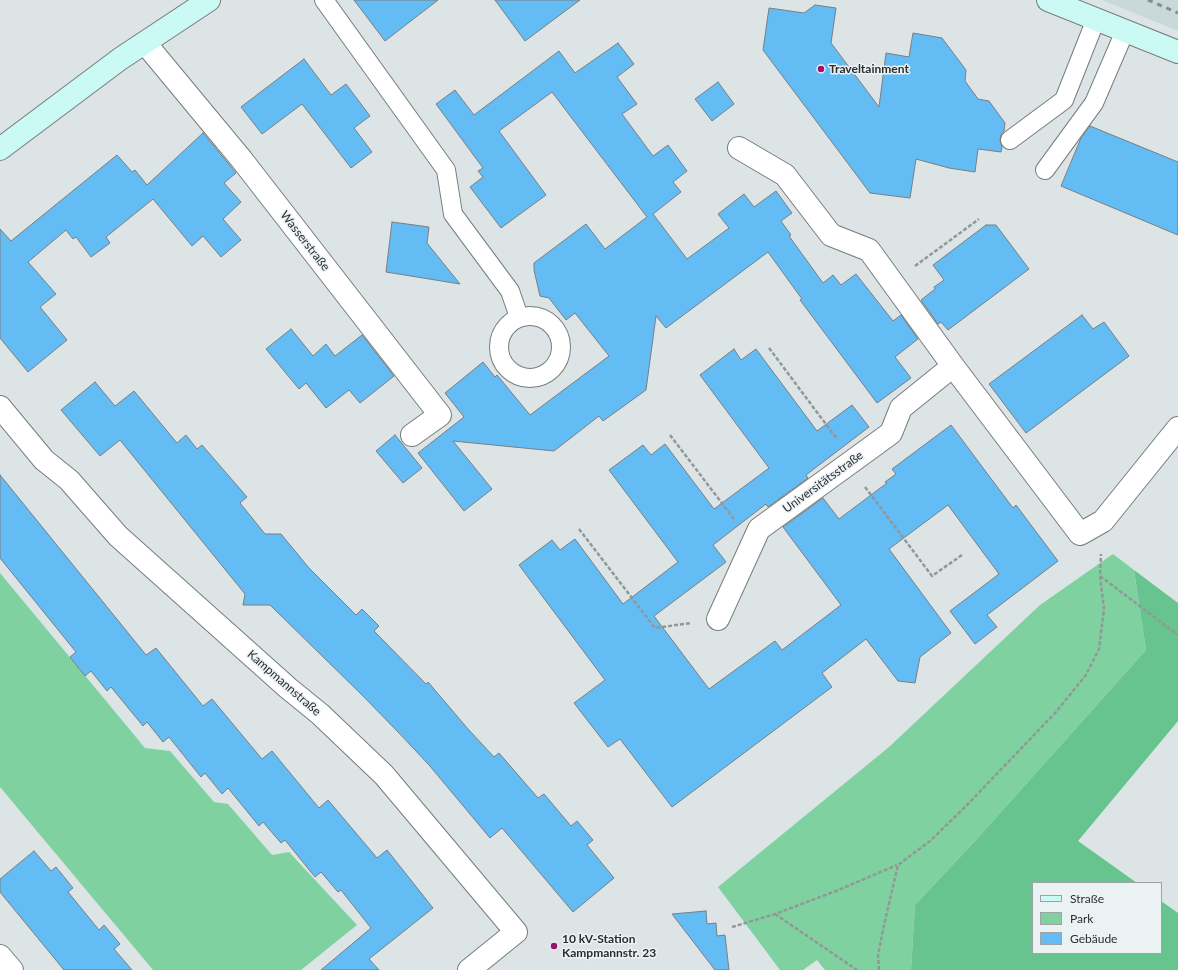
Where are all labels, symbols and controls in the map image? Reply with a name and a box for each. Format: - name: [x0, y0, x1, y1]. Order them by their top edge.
- place label: Traveltainment: [829, 62, 909, 76]
- marker: Traveltainment: [816, 64, 826, 74]
- street label: Wasserstraße: [277, 208, 333, 274]
- street label: Universitätsstraße: [780, 448, 866, 516]
- street label: Kampmannstraße: [244, 647, 324, 719]
- legend: [1032, 882, 1162, 954]
- text: Straße: [1070, 891, 1104, 906]
- text: Park: [1070, 911, 1093, 926]
- text: Gebäude: [1070, 931, 1117, 946]
- place label: 10 kV-Station Kampmannstr. 23: [562, 932, 656, 960]
- marker: 10 kV-Station Kampmannstr. 23: [549, 941, 559, 951]

